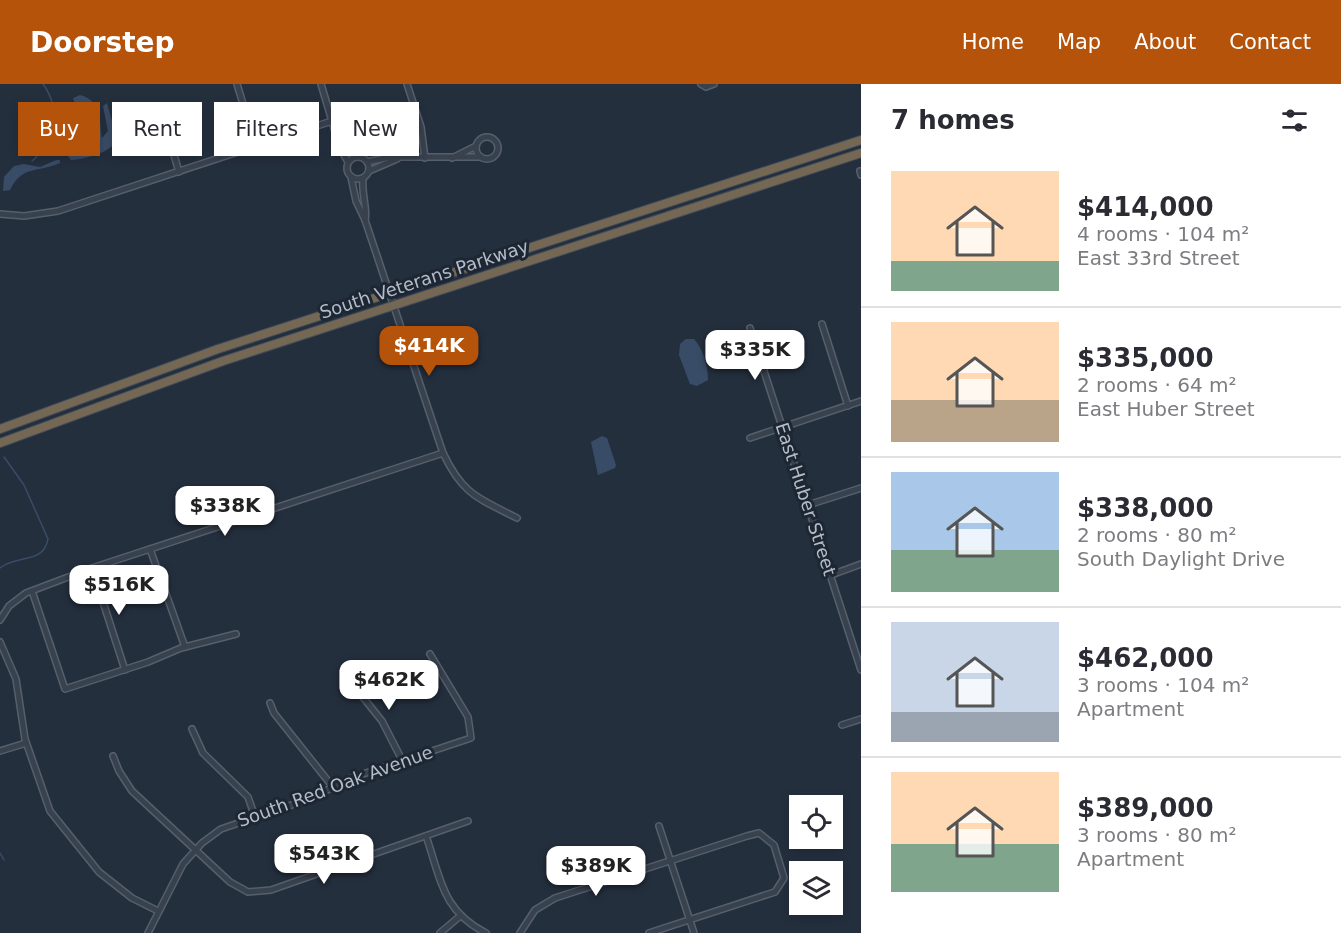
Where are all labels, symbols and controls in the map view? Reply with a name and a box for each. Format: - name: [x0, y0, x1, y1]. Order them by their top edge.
- text: Doorstep: [30, 26, 175, 59]
- text: Home: [962, 30, 1024, 54]
- text: Map: [1057, 30, 1101, 54]
- text: About: [1134, 30, 1196, 54]
- text: Contact: [1229, 30, 1311, 54]
- chip: Buy: [18, 102, 100, 156]
- chip: Rent: [112, 102, 202, 156]
- chip: Filters: [214, 102, 319, 156]
- chip: New: [331, 102, 419, 156]
- icon: filters: [1278, 104, 1311, 137]
- text: 7 homes: [891, 105, 1015, 135]
- text: $414,000: [1077, 192, 1214, 222]
- icon: home: [939, 195, 1011, 267]
- text: 4 rooms · 104 m²: [1077, 222, 1249, 246]
- street label: South Veterans Parkway: [317, 235, 531, 323]
- text: East 33rd Street: [1077, 246, 1240, 270]
- pin: $414K: [387, 326, 471, 377]
- pin: $335K: [713, 330, 797, 381]
- text: $414K: [393, 333, 465, 357]
- text: $335K: [719, 337, 791, 361]
- text: $335,000: [1077, 343, 1214, 373]
- icon: home: [939, 346, 1011, 418]
- text: 2 rooms · 64 m²: [1077, 373, 1237, 397]
- text: East Huber Street: [1077, 397, 1255, 421]
- street label: East Huber Street: [771, 420, 841, 578]
- pin: $338K: [183, 486, 267, 537]
- text: $338K: [189, 493, 261, 517]
- text: $338,000: [1077, 493, 1214, 523]
- icon: home: [939, 496, 1011, 568]
- text: 2 rooms · 80 m²: [1077, 523, 1237, 547]
- text: South Daylight Drive: [1077, 547, 1285, 571]
- pin: $516K: [77, 565, 161, 616]
- text: $516K: [83, 572, 155, 596]
- text: $462,000: [1077, 643, 1214, 673]
- icon: home: [939, 646, 1011, 718]
- pin: $462K: [347, 660, 431, 711]
- text: $462K: [353, 667, 425, 691]
- text: 3 rooms · 104 m²: [1077, 673, 1249, 697]
- text: Apartment: [1077, 697, 1184, 721]
- street label: South Red Oak Avenue: [235, 741, 435, 831]
- text: $389,000: [1077, 793, 1214, 823]
- map controls: [789, 795, 843, 915]
- button: locate: [789, 795, 843, 849]
- icon: home: [939, 796, 1011, 868]
- text: 3 rooms · 80 m²: [1077, 823, 1237, 847]
- pin: $543K: [282, 834, 366, 885]
- text: $543K: [288, 841, 360, 865]
- pin: $389K: [554, 846, 638, 897]
- text: Apartment: [1077, 847, 1184, 871]
- text: $389K: [560, 853, 632, 877]
- button: layers: [789, 861, 843, 915]

